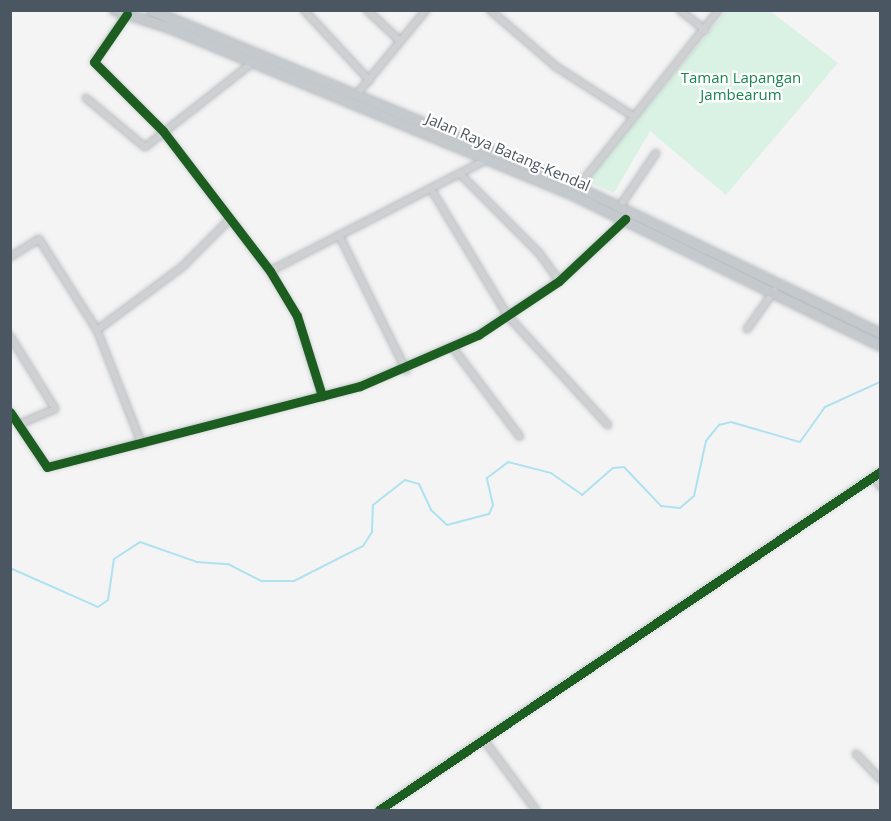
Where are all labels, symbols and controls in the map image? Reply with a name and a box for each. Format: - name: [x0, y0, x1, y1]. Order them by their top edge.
- park label: Taman Lapangan Jambearum: [681, 68, 801, 103]
- street label: Jalan Raya Batang-Kendal: [423, 109, 593, 195]

